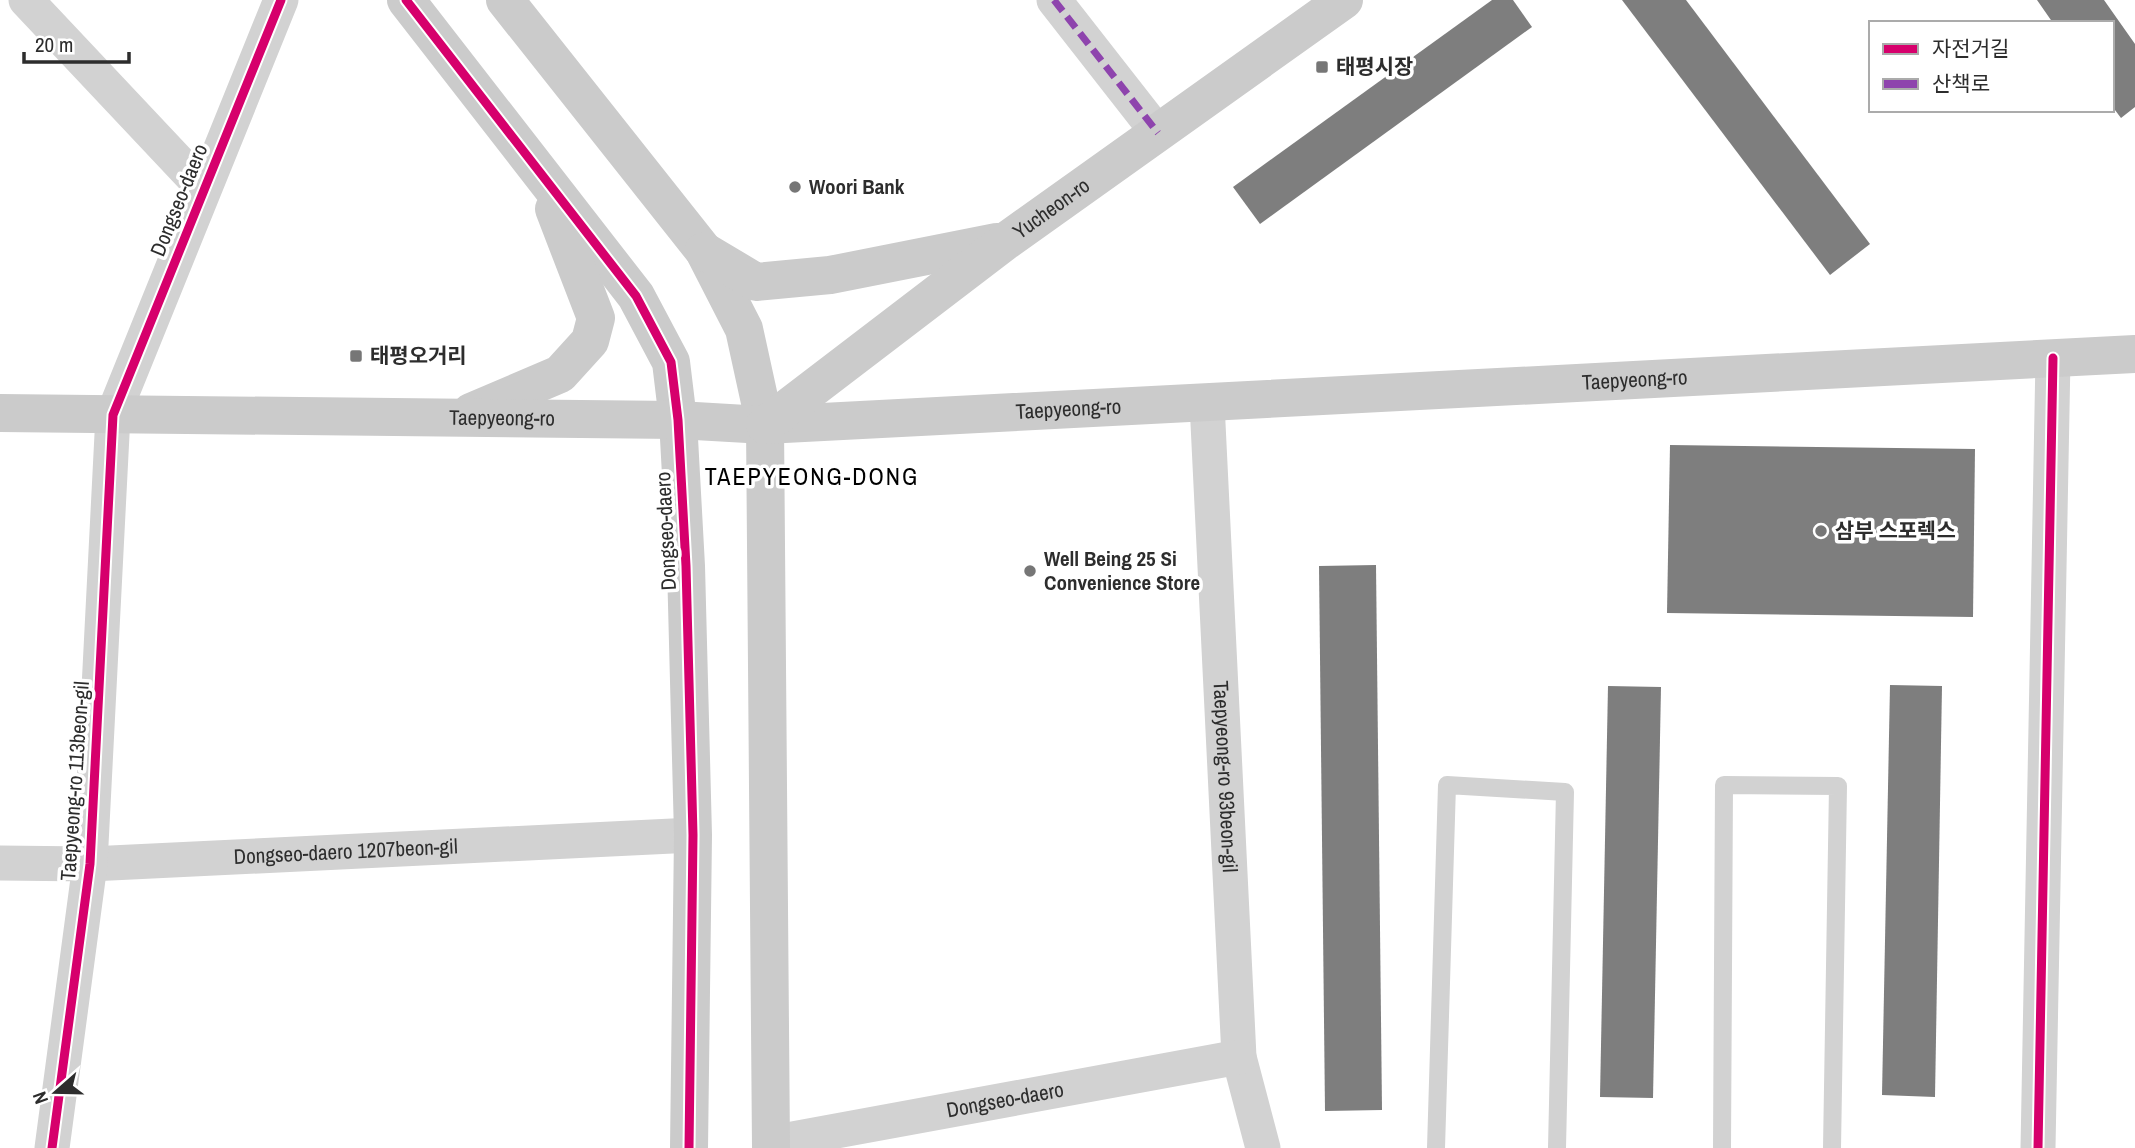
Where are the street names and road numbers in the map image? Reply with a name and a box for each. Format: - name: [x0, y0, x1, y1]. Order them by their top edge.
- street label: Dongseo-daero: [143, 139, 214, 260]
- street label: Yucheon-ro: [1007, 171, 1095, 246]
- street label: Taepyeong-ro: [1581, 362, 1688, 397]
- street label: Taepyeong-ro: [1015, 392, 1122, 426]
- street label: Taepyeong-ro: [449, 403, 555, 433]
- street label: Dongseo-daero: [648, 471, 683, 591]
- street label: Taepyeong-ro 113beon-gil: [53, 680, 96, 882]
- street label: Taepyeong-ro 93beon-gil: [1207, 680, 1245, 873]
- street label: Dongseo-daero 1207beon-gil: [233, 831, 458, 871]
- street label: Dongseo-daero: [944, 1075, 1066, 1124]

